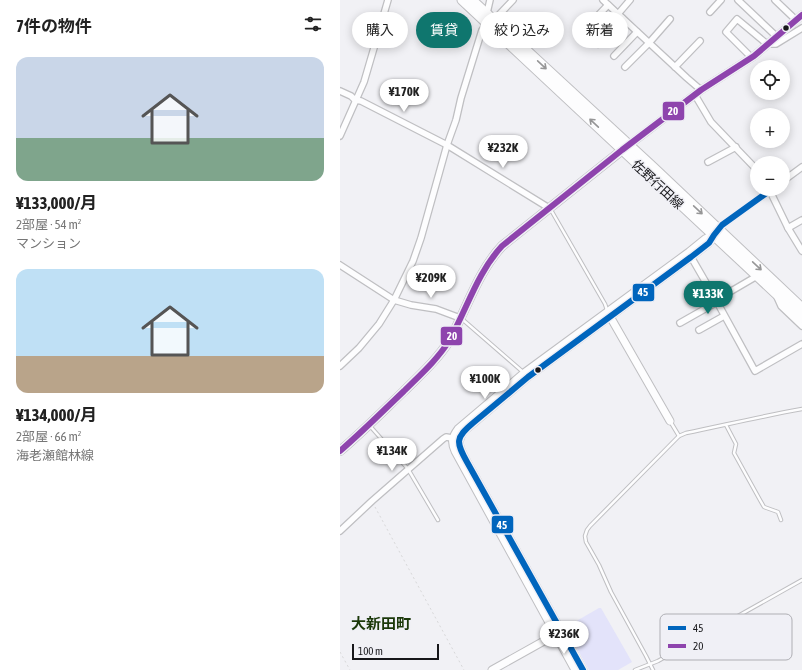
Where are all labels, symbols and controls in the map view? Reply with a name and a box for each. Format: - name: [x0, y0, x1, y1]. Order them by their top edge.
- chip: 購入: [352, 12, 408, 48]
- chip: 賃貸: [416, 12, 472, 48]
- chip: 絞り込み: [480, 12, 564, 48]
- chip: 新着: [572, 12, 628, 48]
- icon: filters: [302, 13, 324, 35]
- text: 7件の物件: [16, 16, 92, 36]
- unlabelled marker: [781, 23, 791, 33]
- one-way arrow: [537, 60, 547, 69]
- map controls: [750, 60, 790, 196]
- button: locate: [750, 60, 790, 100]
- pin: ¥170K: [376, 79, 432, 113]
- icon: home: [134, 83, 206, 155]
- text: ¥170K: [389, 84, 419, 99]
- line badge: 20: [662, 101, 685, 121]
- text: 20: [668, 105, 678, 117]
- button: +: [750, 108, 790, 148]
- one-way arrow: [589, 119, 599, 128]
- pin: ¥232K: [475, 135, 531, 169]
- text: ¥232K: [488, 140, 518, 155]
- button: −: [750, 156, 790, 196]
- street label: 佐野行田線: [629, 157, 687, 212]
- text: ¥133,000/月: [16, 193, 97, 213]
- one-way arrow: [693, 205, 703, 215]
- text: 2部屋 · 54 m²: [16, 217, 81, 232]
- text: マンション: [16, 236, 81, 251]
- one-way arrow: [752, 261, 762, 271]
- pin: ¥209K: [403, 265, 459, 299]
- text: ¥209K: [416, 270, 446, 285]
- pin: ¥133K: [680, 281, 736, 315]
- line badge: 45: [632, 283, 655, 302]
- text: 45: [637, 286, 648, 298]
- text: ¥133K: [693, 286, 723, 301]
- icon: home: [134, 295, 206, 367]
- line badge: 20: [440, 326, 463, 346]
- text: 20: [447, 330, 457, 342]
- unlabelled marker: [533, 365, 543, 375]
- pin: ¥100K: [457, 366, 513, 400]
- text: ¥100K: [470, 371, 500, 386]
- text: ¥134,000/月: [16, 405, 97, 425]
- text: 2部屋 · 66 m²: [16, 429, 81, 444]
- pin: ¥134K: [364, 438, 420, 472]
- text: ¥134K: [377, 443, 407, 458]
- text: 海老瀬館林線: [16, 448, 94, 463]
- line badge: 45: [491, 515, 514, 534]
- text: 45: [496, 519, 507, 531]
- legend: [660, 614, 792, 660]
- district label: 大新田町: [351, 615, 411, 632]
- pin: ¥236K: [536, 621, 592, 655]
- text: 45: [693, 622, 703, 634]
- text: ¥236K: [549, 626, 579, 641]
- text: 20: [693, 640, 703, 652]
- scale bar: [352, 642, 439, 661]
- text: 100 m: [358, 645, 383, 657]

